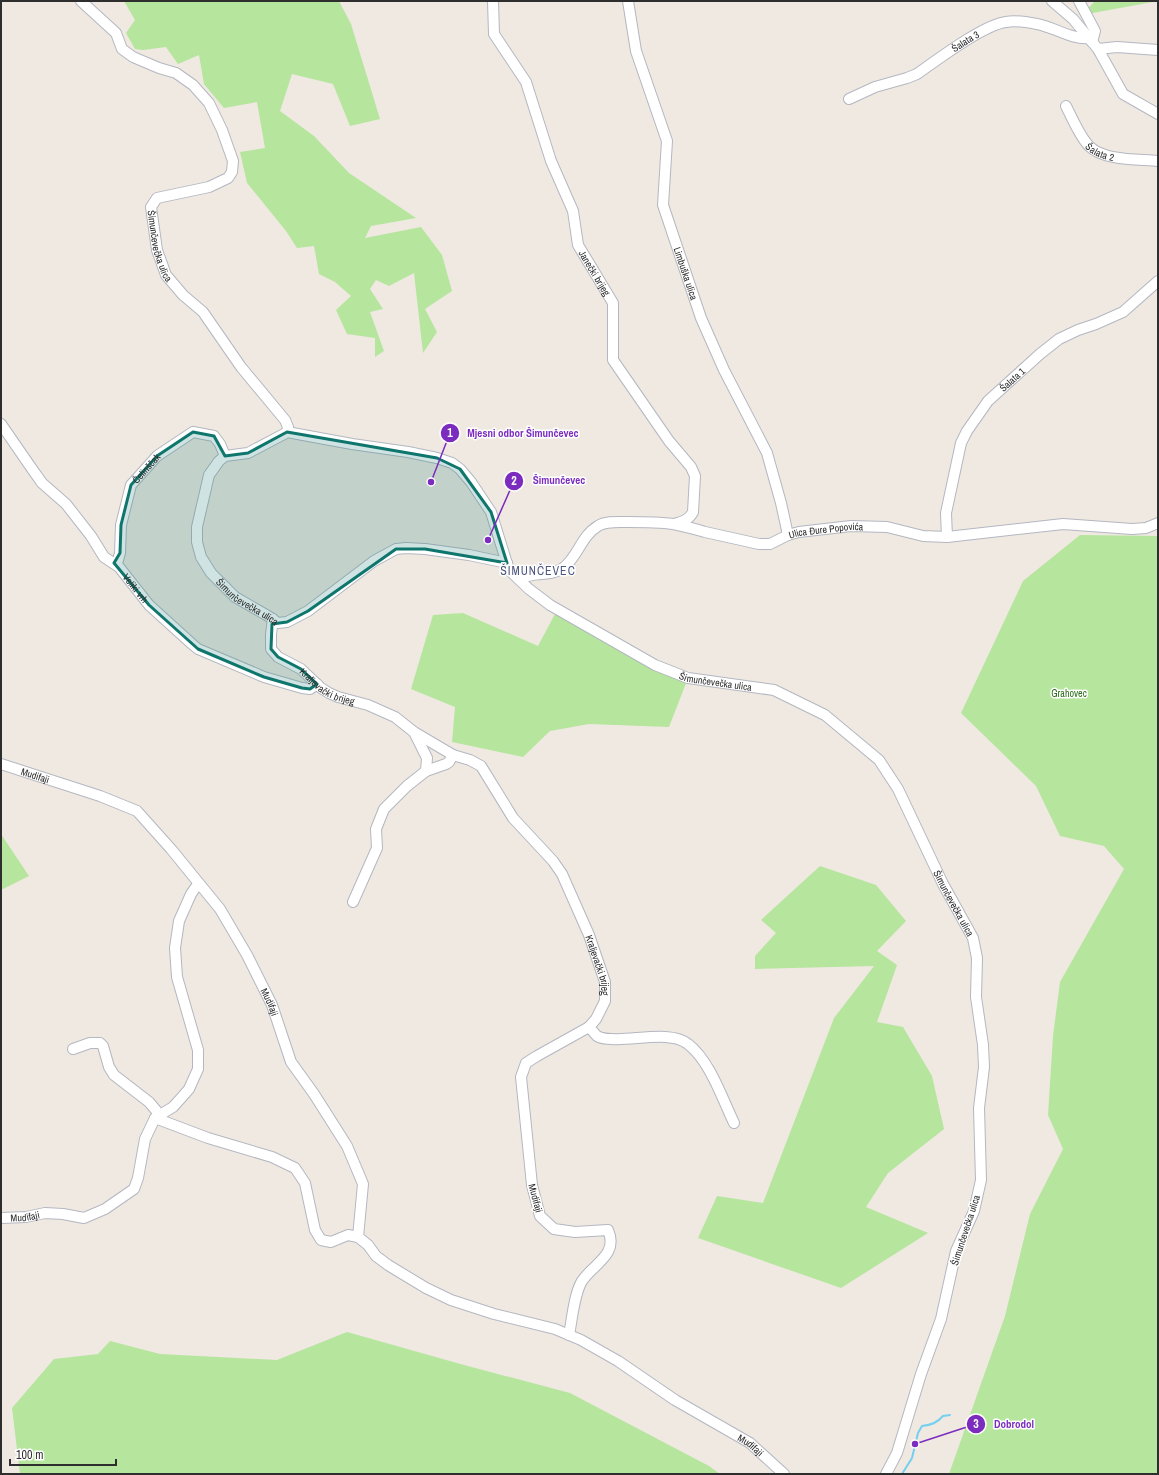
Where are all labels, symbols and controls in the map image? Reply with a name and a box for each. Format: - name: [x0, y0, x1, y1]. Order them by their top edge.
- street label: Šalata 3: [949, 28, 982, 55]
- street label: Šalata 2: [1082, 140, 1116, 164]
- street label: Šimunčevečka ulica: [145, 209, 175, 285]
- street label: Limbuška ulica: [671, 245, 701, 302]
- street label: Janečki brijeg: [576, 248, 613, 299]
- street label: Šalata 1: [997, 364, 1028, 395]
- callout: Mjesni odbor Šimunčevec: [440, 421, 587, 444]
- text: 1: [447, 425, 453, 441]
- text: Mjesni odbor Šimunčevec: [467, 426, 579, 440]
- street label: Čelinščak: [130, 450, 164, 486]
- callout: Šimunčevec: [504, 469, 593, 492]
- text: 2: [511, 473, 517, 489]
- text: Šimunčevec: [533, 473, 585, 487]
- street label: Ulica Đure Popovića: [787, 520, 864, 542]
- district label: ŠIMUNČEVEC: [500, 563, 576, 579]
- street label: Veliki vrh: [120, 571, 151, 606]
- street label: Šimunčevečka ulica: [213, 576, 281, 629]
- street label: Kraljevački brijeg: [297, 665, 356, 708]
- street label: Šimunčevečka ulica: [677, 669, 753, 694]
- park label: Grahovec: [1051, 687, 1087, 700]
- street label: Mudifaji: [19, 765, 51, 786]
- street label: Šimunčevečka ulica: [930, 868, 977, 939]
- street label: Kraljevački brijeg: [582, 933, 611, 996]
- street label: Mudifaji: [258, 986, 281, 1018]
- street label: Mudifaji: [525, 1182, 546, 1214]
- street label: Šimunčevečka ulica: [948, 1193, 983, 1267]
- street label: Mudifaji: [10, 1208, 41, 1225]
- callout: Dobrodol: [966, 1412, 1042, 1435]
- text: 3: [973, 1416, 979, 1432]
- text: Dobrodol: [994, 1417, 1034, 1431]
- street label: Mudifaji: [735, 1431, 766, 1459]
- scale bar: [10, 1441, 116, 1467]
- text: 100 m: [16, 1447, 43, 1463]

